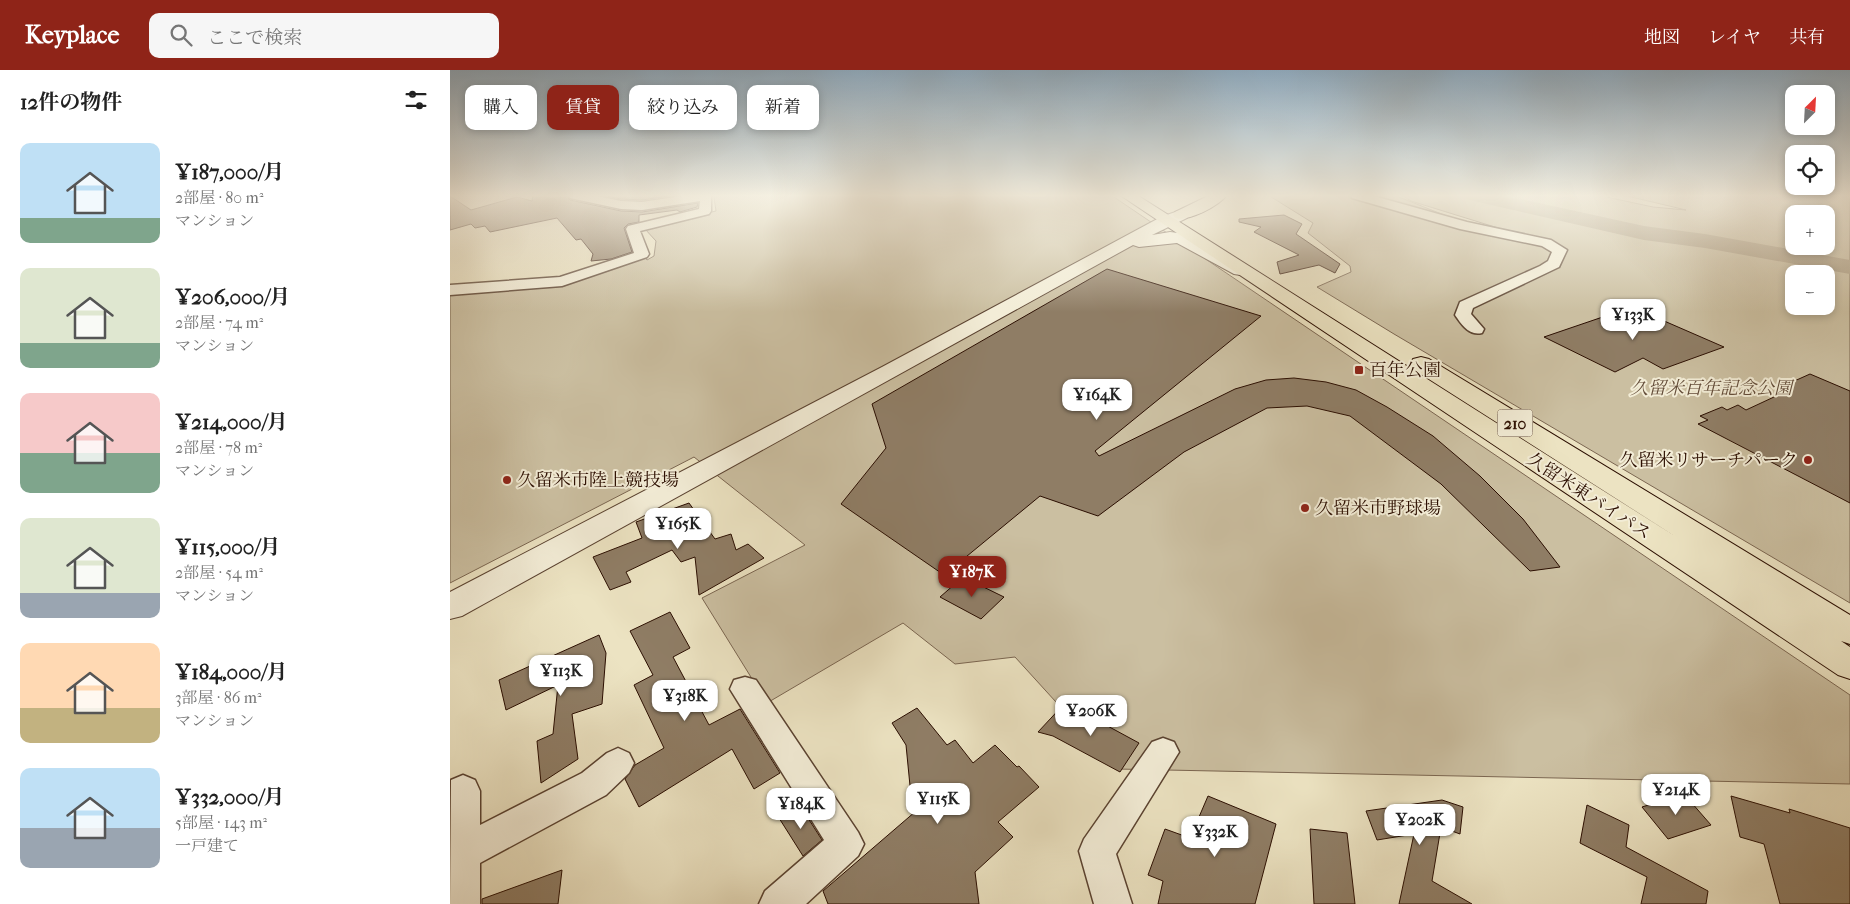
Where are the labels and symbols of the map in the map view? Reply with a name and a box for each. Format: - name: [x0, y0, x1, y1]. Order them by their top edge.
- north arrow: [1785, 85, 1835, 135]
- pin: ¥133K: [1598, 298, 1668, 341]
- place label: 百年公園: [1369, 360, 1441, 381]
- marker: 百年公園: [1353, 364, 1365, 376]
- pin: ¥164K: [1062, 378, 1132, 421]
- park label: 久留米百年記念公園: [1630, 378, 1795, 399]
- road number: 210: [1498, 409, 1532, 436]
- street label: 久留米東バイパス: [1523, 448, 1655, 544]
- place label: 久留米リサーチパーク: [1619, 450, 1798, 471]
- marker: 久留米リサーチパーク: [1802, 454, 1814, 466]
- place label: 久留米市陸上競技場: [517, 470, 679, 491]
- marker: 久留米市陸上競技場: [501, 474, 513, 486]
- place label: 久留米市野球場: [1315, 498, 1441, 519]
- marker: 久留米市野球場: [1299, 502, 1311, 514]
- pin: ¥165K: [643, 508, 713, 550]
- pin: ¥187K: [937, 556, 1007, 598]
- pin: ¥113K: [526, 654, 596, 697]
- pin: ¥318K: [650, 680, 720, 722]
- pin: ¥206K: [1056, 694, 1126, 737]
- pin: ¥214K: [1641, 774, 1711, 816]
- pin: ¥115K: [903, 782, 973, 825]
- pin: ¥184K: [766, 788, 836, 830]
- pin: ¥202K: [1385, 804, 1455, 846]
- pin: ¥332K: [1180, 816, 1250, 858]

